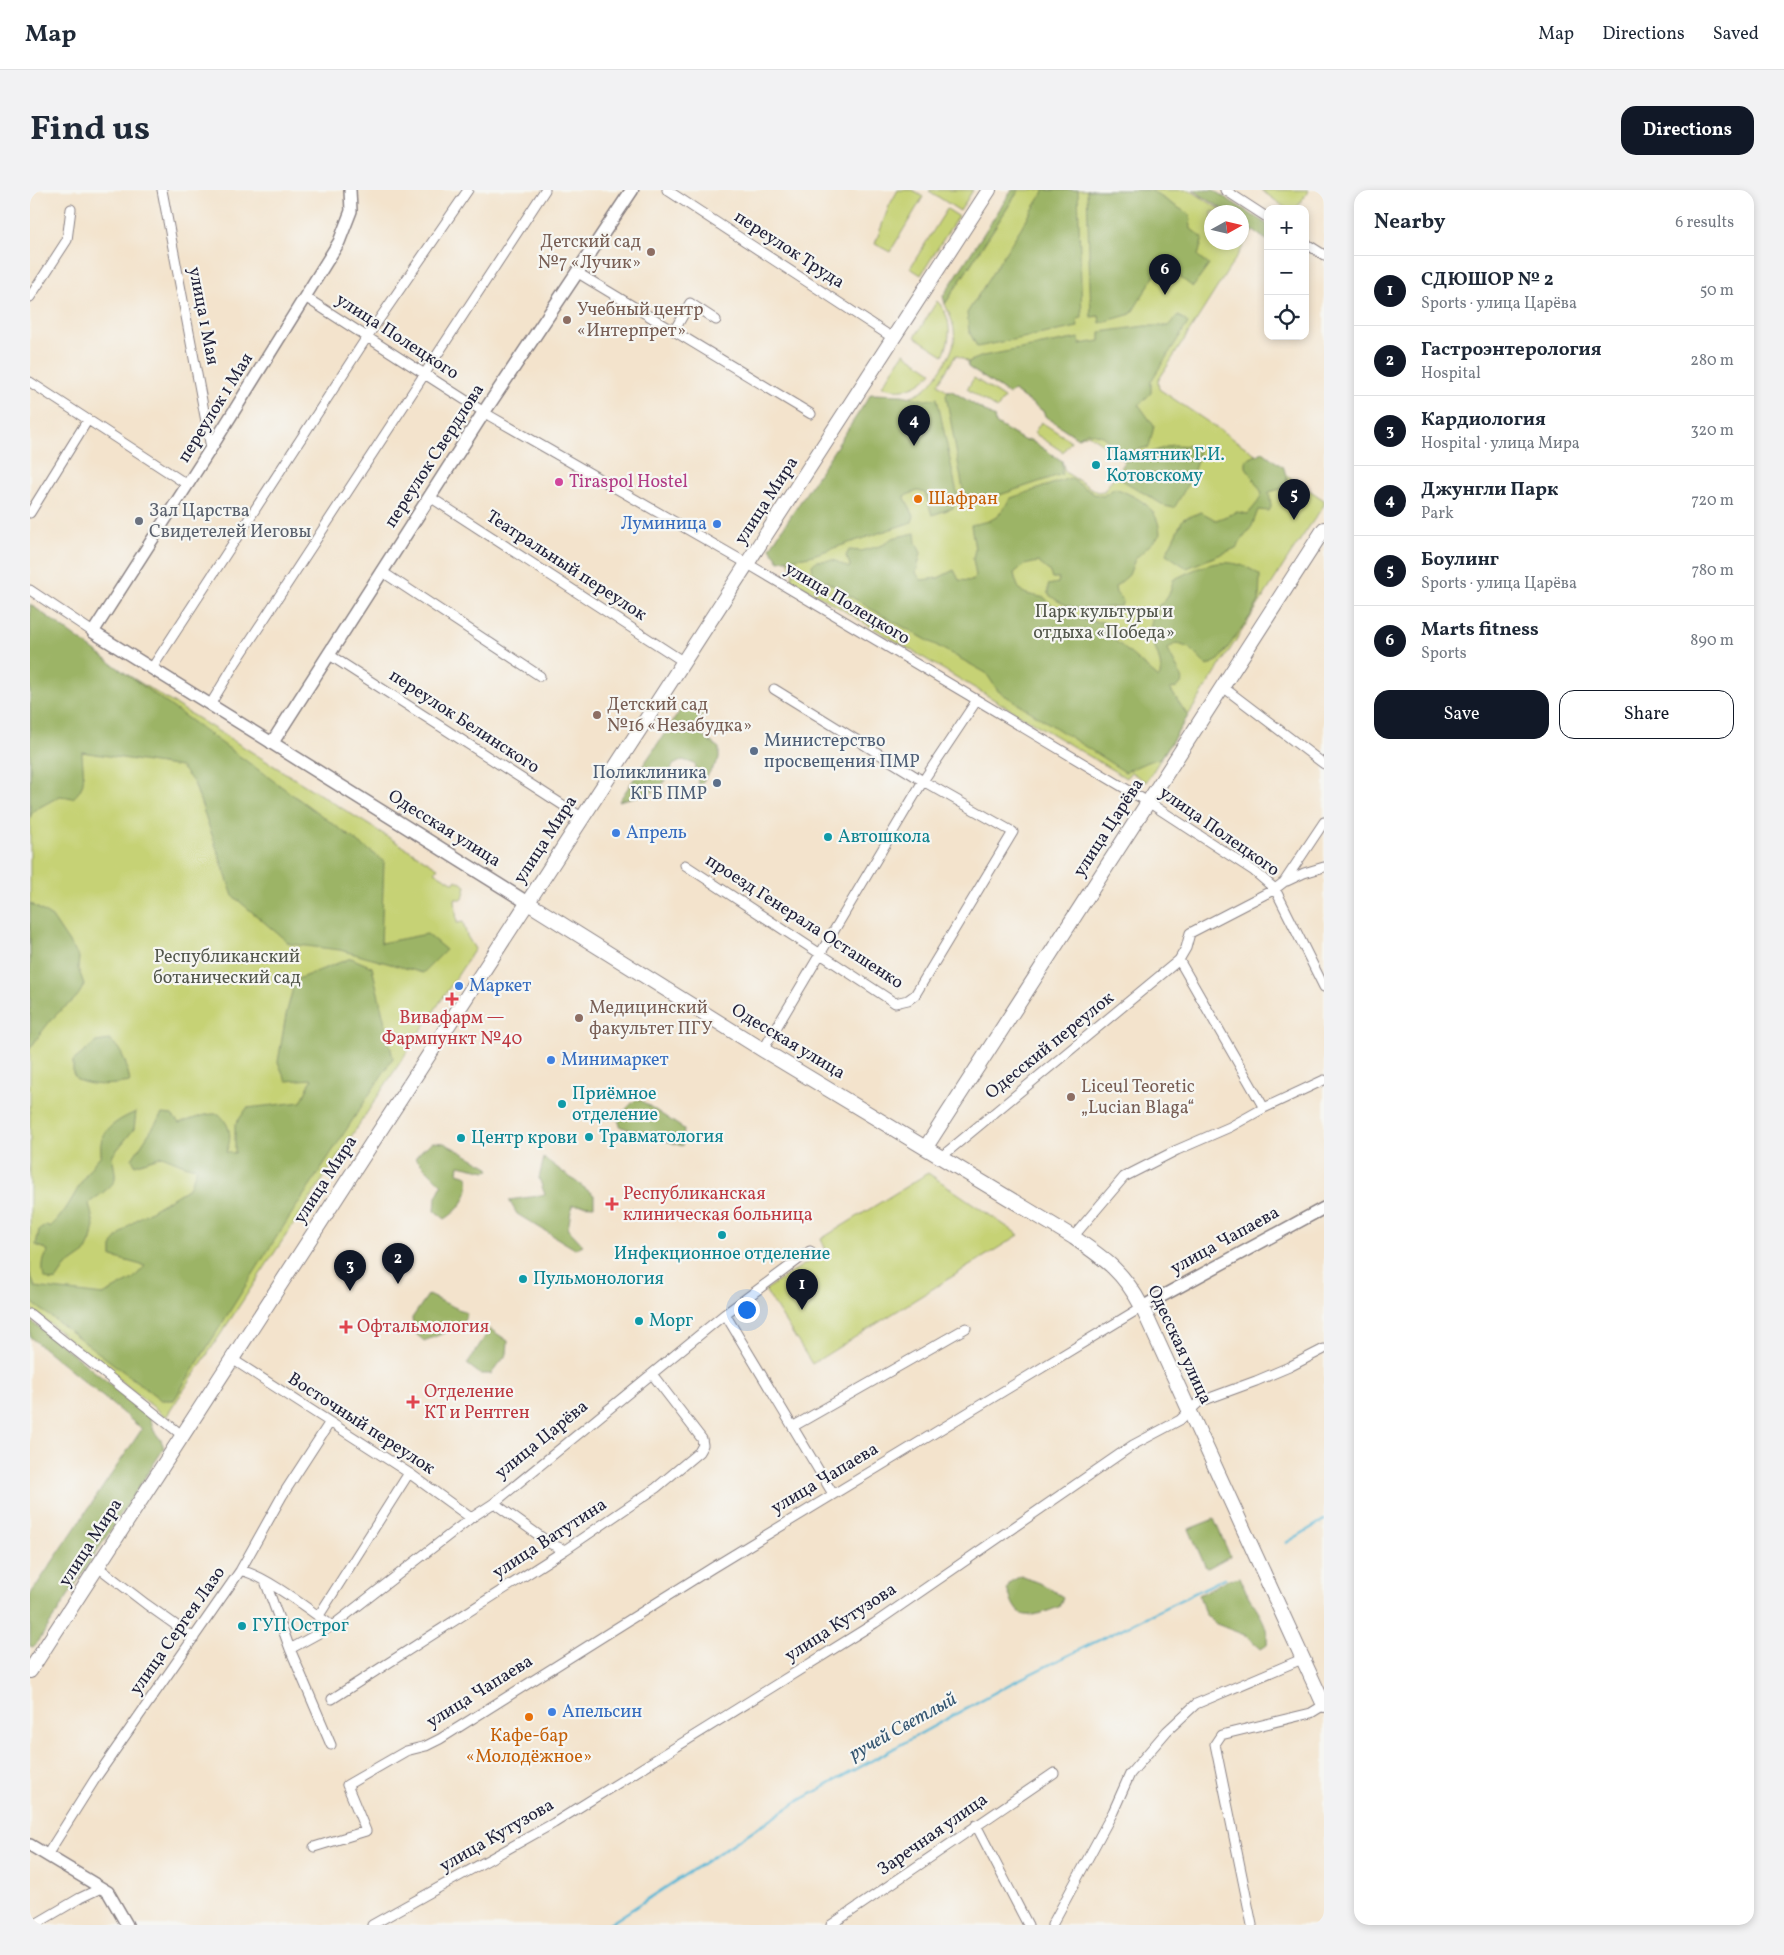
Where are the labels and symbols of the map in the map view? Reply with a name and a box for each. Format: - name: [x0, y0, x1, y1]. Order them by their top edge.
- street label: переулок Труда: [729, 205, 849, 295]
- north arrow: [1204, 205, 1249, 250]
- place label: Детский сад №7 «Лучик»: [538, 230, 641, 276]
- marker: Детский сад №7 «Лучик»: [645, 246, 657, 258]
- pin: 6: [1149, 254, 1181, 295]
- street label: улица 1 Мая: [181, 265, 225, 367]
- street label: улица Полецкого: [331, 288, 463, 386]
- place label: Учебный центр «Интерпрет»: [577, 298, 703, 344]
- marker: Учебный центр «Интерпрет»: [561, 314, 573, 326]
- street label: переулок 1 Мая: [172, 348, 260, 468]
- street label: переулок Свердлова: [379, 379, 491, 533]
- pin: 4: [898, 405, 930, 446]
- place label: Памятник Г.И. Котовскому: [1106, 443, 1225, 489]
- street label: улица Мира: [729, 452, 805, 550]
- marker: Памятник Г.И. Котовскому: [1090, 459, 1102, 471]
- place label: Tiraspol Hostel: [569, 470, 688, 495]
- marker: Tiraspol Hostel: [553, 476, 565, 488]
- pin: 5: [1278, 479, 1310, 520]
- place label: Шафран: [928, 487, 998, 512]
- marker: Шафран: [912, 493, 924, 505]
- place label: Зал Царства Свидетелей Иеговы: [149, 499, 311, 545]
- street label: Театральный переулок: [481, 505, 652, 628]
- place label: Луминица: [621, 512, 707, 537]
- marker: Зал Царства Свидетелей Иеговы: [133, 515, 145, 527]
- marker: Луминица: [711, 518, 723, 530]
- street label: улица Полецкого: [780, 557, 914, 651]
- park label: Парк культуры и отдыха «Победа»: [1033, 600, 1175, 646]
- street label: переулок Белинского: [384, 664, 544, 780]
- place label: Детский сад №16 «Незабудка»: [607, 693, 752, 739]
- marker: Детский сад №16 «Незабудка»: [591, 709, 603, 721]
- place label: Министерство просвещения ПМР: [764, 729, 920, 775]
- marker: Министерство просвещения ПМР: [748, 745, 760, 757]
- place label: Поликлиника КГБ ПМР: [592, 761, 707, 807]
- street label: улица Царёва: [1068, 774, 1150, 882]
- marker: Поликлиника КГБ ПМР: [711, 777, 723, 789]
- street label: улица Полецкого: [1154, 781, 1284, 883]
- street label: Одесская улица: [383, 784, 505, 874]
- street label: улица Мира: [508, 791, 584, 889]
- place label: Апрель: [626, 821, 687, 846]
- place label: Автошкола: [838, 825, 930, 850]
- marker: Апрель: [610, 827, 622, 839]
- marker: Автошкола: [822, 831, 834, 843]
- street label: проезд Генерала Осташенко: [700, 848, 908, 996]
- park label: Республиканский ботанический сад: [153, 945, 301, 991]
- place label: Маркет: [469, 974, 531, 999]
- marker: Маркет: [453, 980, 465, 992]
- street label: Одесский переулок: [980, 986, 1120, 1106]
- marker: Вивафарм — Фармпункт №40: [446, 993, 458, 1005]
- place label: Медицинский факультет ПГУ: [589, 996, 713, 1042]
- street label: Одесская улица: [726, 998, 850, 1086]
- place label: Вивафарм — Фармпункт №40: [382, 1006, 523, 1052]
- marker: Медицинский факультет ПГУ: [573, 1012, 585, 1024]
- place label: Минимаркет: [561, 1048, 669, 1073]
- marker: Минимаркет: [545, 1054, 557, 1066]
- place label: Liceul Teoretic „Lucian Blaga“: [1081, 1075, 1195, 1121]
- place label: Приёмное отделение: [572, 1082, 658, 1128]
- marker: Liceul Teoretic „Lucian Blaga“: [1065, 1091, 1077, 1103]
- marker: Приёмное отделение: [556, 1098, 568, 1110]
- place label: Травматология: [599, 1125, 724, 1150]
- place label: Центр крови: [471, 1126, 577, 1151]
- street label: улица Мира: [288, 1131, 364, 1229]
- marker: Травматология: [583, 1131, 595, 1143]
- marker: Центр крови: [455, 1132, 467, 1144]
- place label: Республиканская клиническая больница: [623, 1182, 813, 1228]
- marker: Республиканская клиническая больница: [605, 1197, 619, 1211]
- street label: улица Чапаева: [1166, 1201, 1284, 1281]
- marker: Инфекционное отделение: [716, 1229, 728, 1241]
- place label: Инфекционное отделение: [614, 1242, 830, 1267]
- pin: 2: [382, 1243, 414, 1284]
- pin: 3: [334, 1250, 366, 1291]
- place label: Пульмонология: [533, 1267, 664, 1292]
- pin: 1: [786, 1269, 818, 1310]
- marker: Пульмонология: [517, 1273, 529, 1285]
- street label: Одесская улица: [1140, 1281, 1218, 1409]
- your location: [734, 1297, 760, 1323]
- place label: Морг: [649, 1309, 693, 1334]
- place label: Офтальмология: [357, 1315, 489, 1340]
- marker: Морг: [633, 1315, 645, 1327]
- marker: Офтальмология: [339, 1320, 353, 1334]
- street label: Восточный переулок: [282, 1367, 440, 1481]
- place label: Отделение КТ и Рентген: [424, 1380, 530, 1426]
- marker: Отделение КТ и Рентген: [406, 1395, 420, 1409]
- street label: улица Царёва: [490, 1395, 594, 1485]
- street label: улица Чапаева: [767, 1437, 883, 1521]
- street label: улица Ватутина: [488, 1493, 612, 1585]
- street label: улица Мира: [53, 1494, 129, 1592]
- street label: улица Сергея Лазо: [124, 1562, 232, 1700]
- street label: улица Кутузова: [780, 1577, 902, 1669]
- place label: ГУП Острог: [252, 1614, 349, 1639]
- marker: ГУП Острог: [236, 1620, 248, 1632]
- street label: улица Чапаева: [422, 1649, 538, 1735]
- water label: ручей Светлый: [844, 1686, 962, 1767]
- place label: Апельсин: [562, 1700, 642, 1725]
- marker: Апельсин: [546, 1706, 558, 1718]
- marker: Кафе-бар «Молодёжное»: [523, 1711, 535, 1723]
- place label: Кафе-бар «Молодёжное»: [466, 1724, 592, 1770]
- street label: Заречная улица: [873, 1788, 993, 1882]
- street label: улица Кутузова: [435, 1793, 559, 1879]

